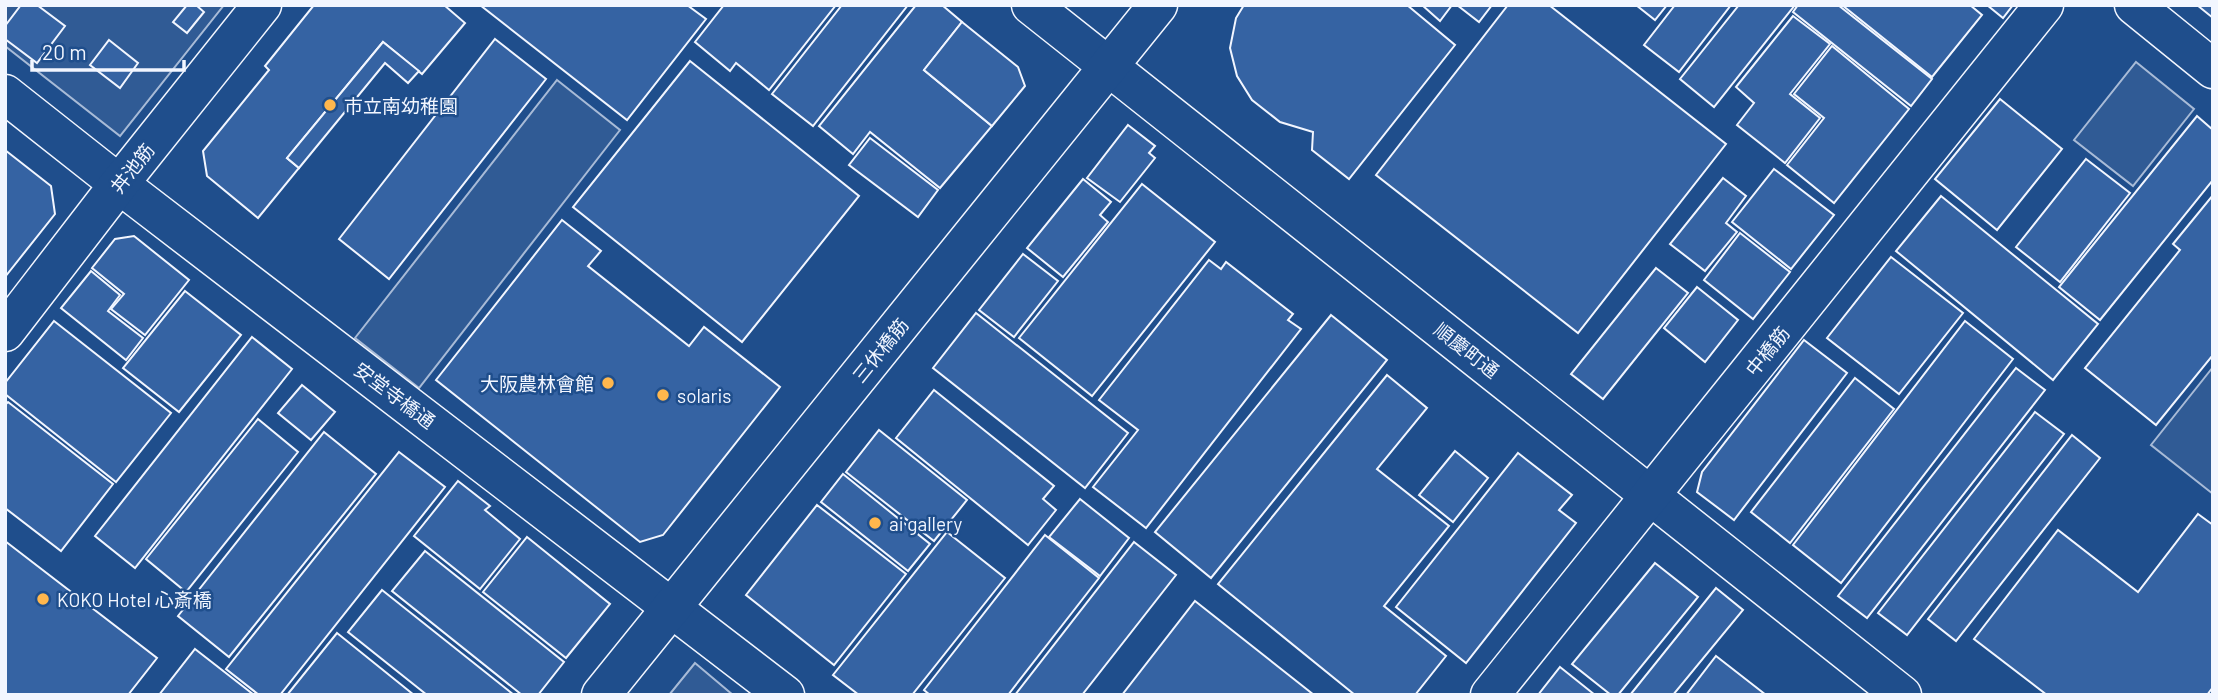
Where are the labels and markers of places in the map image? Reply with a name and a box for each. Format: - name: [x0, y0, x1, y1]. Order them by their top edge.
- place label: 市立南幼稚園: [344, 94, 458, 117]
- marker: 市立南幼稚園: [322, 97, 338, 113]
- place label: 大阪農林會館: [480, 372, 594, 395]
- marker: 大阪農林會館: [600, 375, 616, 391]
- place label: solaris: [677, 384, 731, 407]
- marker: solaris: [655, 387, 671, 403]
- place label: ai gallery: [889, 512, 963, 535]
- marker: ai gallery: [867, 515, 883, 531]
- place label: KOKO Hotel 心斎橋: [57, 588, 212, 611]
- marker: KOKO Hotel 心斎橋: [35, 591, 51, 607]

